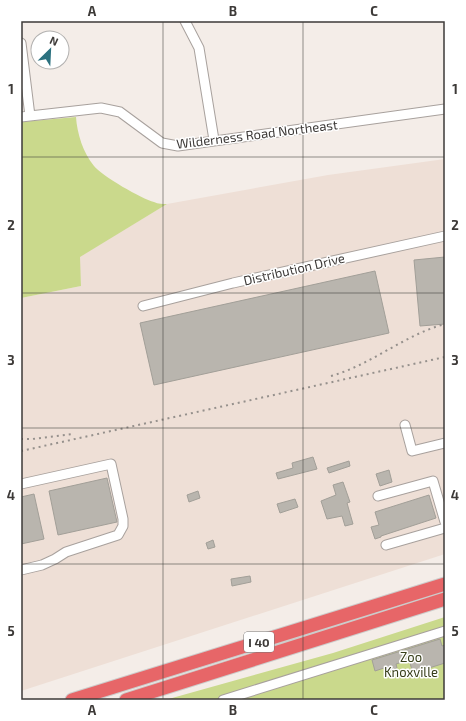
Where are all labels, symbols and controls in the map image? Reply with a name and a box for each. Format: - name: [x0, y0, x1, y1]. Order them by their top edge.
- text: A: [88, 3, 97, 19]
- text: B: [229, 3, 237, 19]
- text: C: [370, 3, 378, 19]
- north arrow: [30, 30, 70, 70]
- text: N: [48, 33, 61, 48]
- text: 1: [8, 81, 14, 97]
- text: 1: [452, 81, 458, 97]
- street label: Wilderness Road Northeast: [175, 116, 339, 152]
- text: 2: [7, 217, 15, 233]
- text: 2: [451, 217, 459, 233]
- street label: Distribution Drive: [242, 250, 346, 288]
- text: 3: [7, 352, 15, 368]
- text: 3: [451, 352, 459, 368]
- text: 4: [7, 487, 15, 503]
- text: 4: [451, 487, 459, 503]
- text: 5: [7, 623, 15, 639]
- text: 5: [451, 623, 459, 639]
- road number: I 40: [244, 632, 274, 652]
- park label: Zoo Knoxville: [384, 649, 438, 680]
- text: A: [88, 702, 97, 718]
- text: B: [229, 702, 237, 718]
- text: C: [370, 702, 378, 718]

